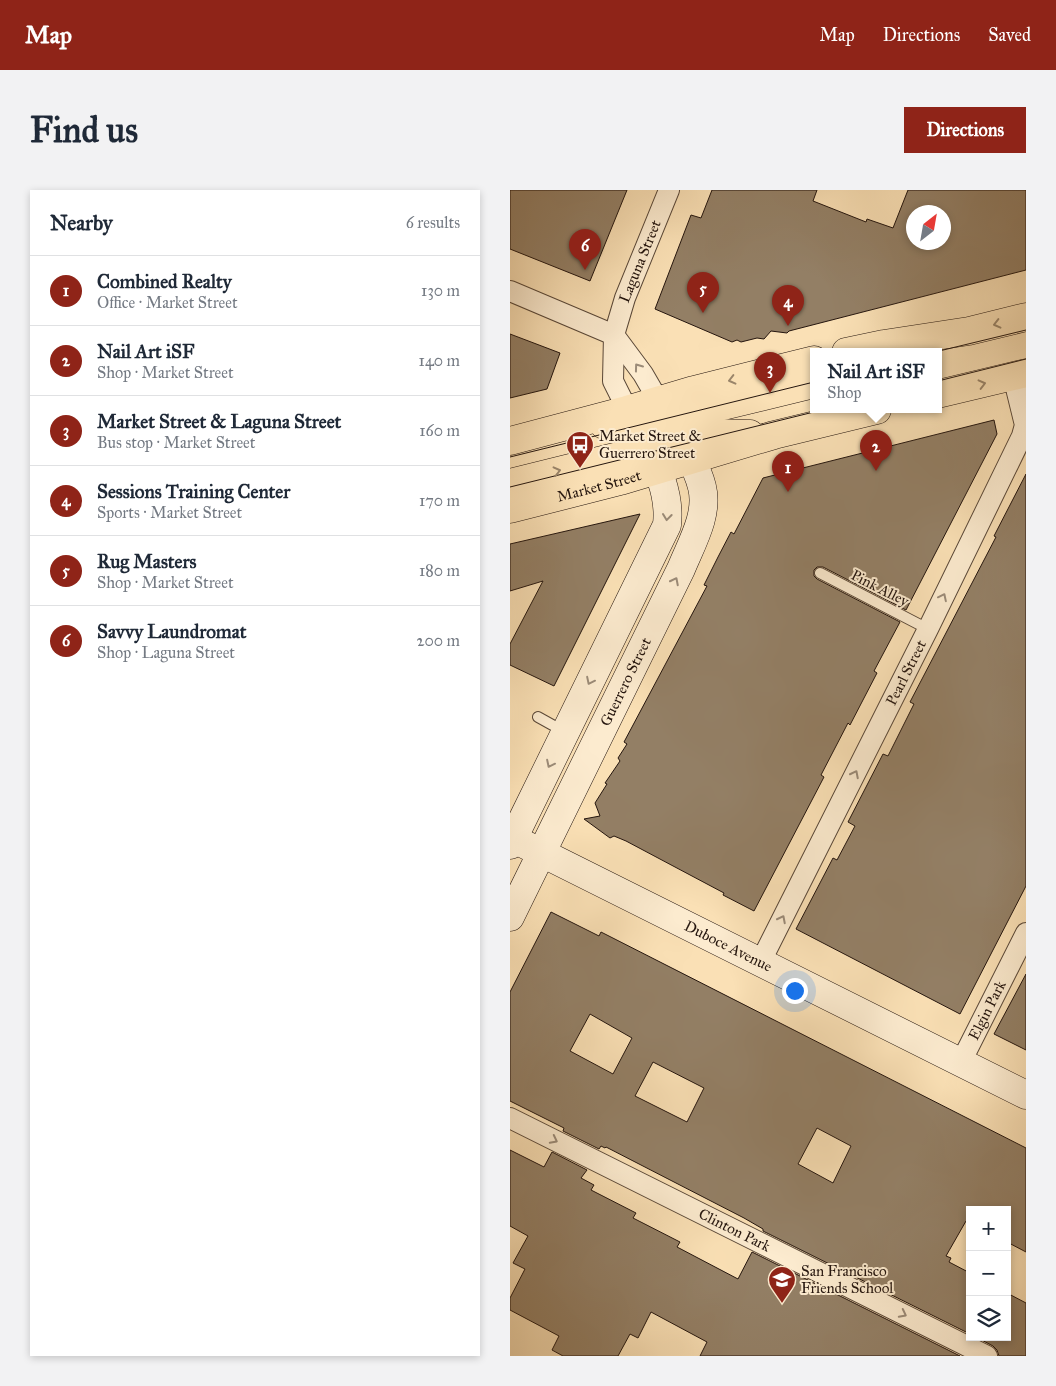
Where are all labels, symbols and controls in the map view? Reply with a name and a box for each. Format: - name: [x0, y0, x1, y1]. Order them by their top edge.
- text: Map: [25, 20, 72, 50]
- text: Map: [819, 24, 855, 46]
- text: Directions: [883, 24, 960, 46]
- text: Saved: [988, 24, 1031, 46]
- button: Directions: [904, 107, 1026, 153]
- text: Find us: [30, 109, 138, 152]
- north arrow: [906, 205, 951, 250]
- text: Nearby: [50, 210, 113, 236]
- text: 6 results: [406, 213, 460, 232]
- street label: Laguna Street: [615, 217, 665, 305]
- pin: 6: [569, 229, 601, 270]
- text: Combined Realty: [97, 270, 232, 293]
- pin: 5: [687, 272, 719, 313]
- text: 1: [63, 281, 69, 300]
- text: 130 m: [421, 281, 460, 300]
- pin: 4: [772, 285, 804, 326]
- text: Office · Market Street: [97, 293, 238, 312]
- one-way arrow: [993, 318, 1002, 329]
- text: Nail Art iSF: [97, 340, 194, 363]
- popup: [810, 348, 942, 413]
- text: 2: [62, 351, 70, 370]
- text: 140 m: [419, 351, 460, 370]
- pin: 3: [754, 352, 786, 393]
- text: Nail Art iSF: [827, 360, 925, 383]
- text: Shop · Market Street: [97, 363, 234, 382]
- one-way arrow: [635, 364, 643, 373]
- one-way arrow: [728, 374, 737, 385]
- one-way arrow: [978, 379, 987, 390]
- text: Shop: [827, 383, 862, 402]
- text: Market Street & Laguna Street: [97, 410, 341, 433]
- text: 3: [63, 421, 69, 440]
- text: 160 m: [419, 421, 460, 440]
- place label: Market Street & Guerrero Street: [599, 427, 701, 462]
- bus stop icon: Market Street & Guerrero Street: [565, 430, 595, 469]
- pin: 2: [860, 430, 892, 471]
- text: Bus stop · Market Street: [97, 433, 255, 452]
- pin: 1: [772, 451, 804, 492]
- one-way arrow: [553, 466, 562, 477]
- street label: Market Street: [555, 466, 644, 506]
- text: Sessions Training Center: [97, 480, 290, 503]
- text: 4: [62, 491, 70, 510]
- text: 170 m: [419, 491, 460, 510]
- text: Sports · Market Street: [97, 503, 242, 522]
- one-way arrow: [662, 513, 673, 521]
- text: Rug Masters: [97, 550, 197, 573]
- text: 5: [62, 561, 70, 580]
- text: 180 m: [419, 561, 460, 580]
- street label: Pink Alley: [848, 566, 913, 611]
- text: Shop · Market Street: [97, 573, 234, 592]
- one-way arrow: [669, 577, 679, 586]
- one-way arrow: [937, 593, 947, 602]
- text: Savvy Laundromat: [97, 620, 247, 643]
- text: 6: [62, 631, 70, 650]
- text: 200 m: [417, 631, 460, 650]
- street label: Guerrero Street: [596, 634, 655, 729]
- street label: Pearl Street: [882, 636, 930, 708]
- text: Shop · Laguna Street: [97, 643, 235, 662]
- one-way arrow: [586, 676, 597, 685]
- one-way arrow: [545, 759, 556, 768]
- one-way arrow: [849, 770, 859, 779]
- one-way arrow: [776, 915, 786, 924]
- street label: Duboce Avenue: [681, 917, 775, 976]
- street label: Elgin Park: [965, 977, 1010, 1043]
- your location: [782, 978, 808, 1004]
- one-way arrow: [548, 1134, 557, 1144]
- street label: Clinton Park: [696, 1205, 774, 1256]
- map controls: [966, 1206, 1011, 1341]
- button: +: [966, 1206, 1011, 1251]
- button: −: [966, 1251, 1011, 1296]
- place label: San Francisco Friends School: [801, 1262, 894, 1297]
- school or university icon: San Francisco Friends School: [767, 1265, 797, 1304]
- button: layers: [966, 1296, 1011, 1341]
- one-way arrow: [897, 1308, 906, 1318]

